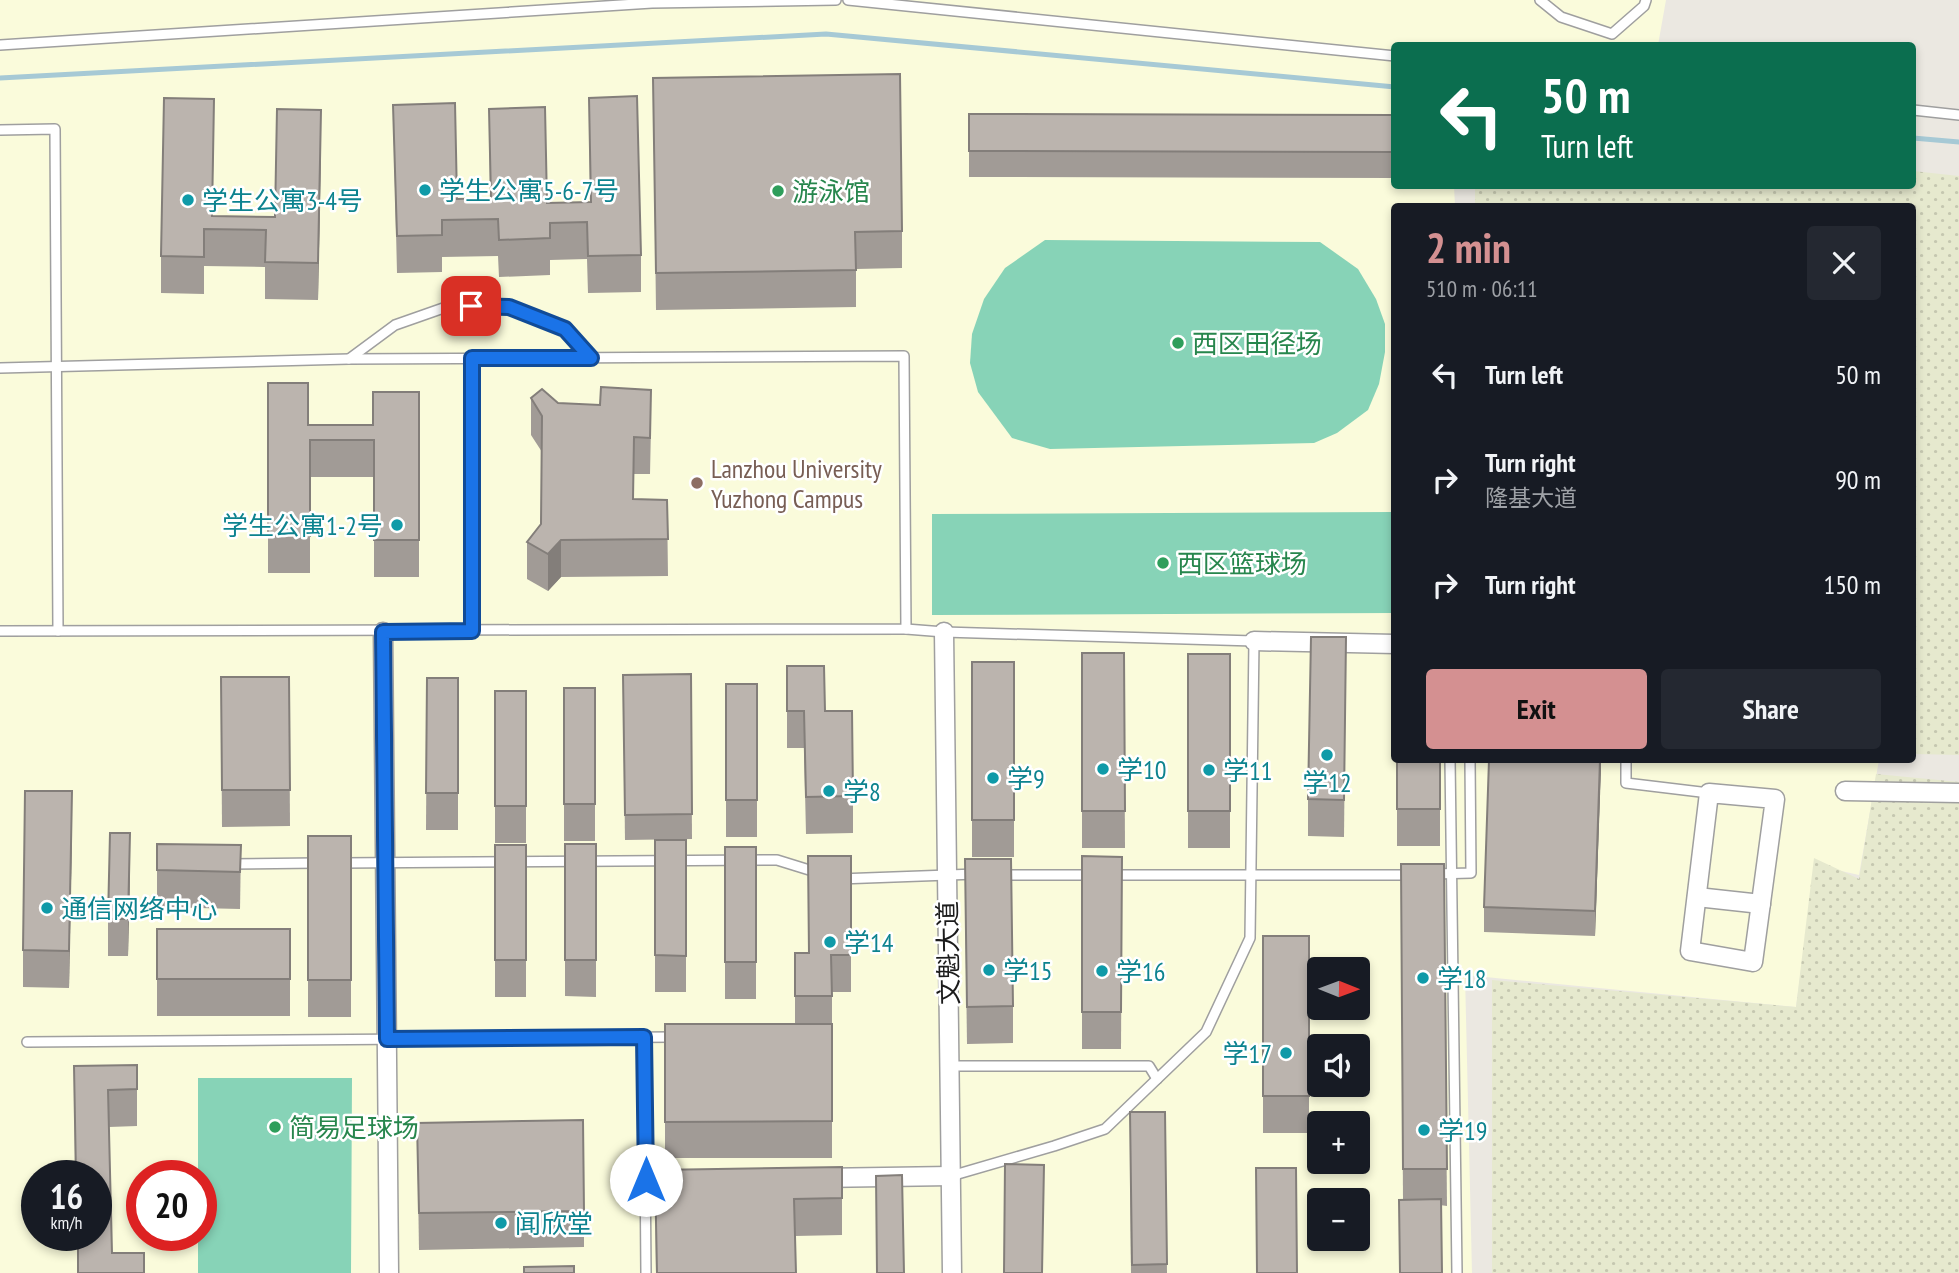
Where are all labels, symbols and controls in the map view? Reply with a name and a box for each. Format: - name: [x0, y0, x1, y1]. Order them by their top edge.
- text: 50 m: [1541, 63, 1630, 127]
- icon: left: [1426, 70, 1517, 161]
- text: Turn left: [1541, 125, 1633, 167]
- place label: 学生公寓5-6-7号: [439, 174, 619, 207]
- place label: 游泳馆: [792, 175, 870, 208]
- marker: 学生公寓5-6-7号: [417, 182, 433, 198]
- marker: 游泳馆: [770, 183, 786, 199]
- place label: 学生公寓3-4号: [202, 184, 363, 217]
- marker: 学生公寓3-4号: [180, 192, 196, 208]
- text: 2 min: [1426, 220, 1511, 275]
- button: close: [1807, 226, 1881, 300]
- text: 510 m · 06:11: [1426, 274, 1538, 303]
- pin: [441, 276, 501, 336]
- icon: arrive: [452, 287, 490, 325]
- place label: 西区田径场: [1192, 327, 1322, 360]
- marker: 西区田径场: [1170, 335, 1186, 351]
- icon: left: [1426, 356, 1464, 394]
- text: Turn left: [1485, 358, 1563, 391]
- text: 50 m: [1835, 358, 1881, 391]
- text: Turn right: [1485, 446, 1576, 479]
- place label: Lanzhou University Yuzhong Campus: [711, 452, 882, 515]
- icon: right: [1426, 461, 1464, 499]
- text: 90 m: [1835, 463, 1881, 496]
- marker: Lanzhou University Yuzhong Campus: [689, 475, 705, 491]
- text: 隆基大道: [1485, 483, 1577, 512]
- place label: 学生公寓1-2号: [222, 509, 383, 542]
- marker: 学生公寓1-2号: [389, 517, 405, 533]
- place label: 西区篮球场: [1177, 547, 1307, 580]
- marker: 西区篮球场: [1155, 555, 1171, 571]
- icon: right: [1426, 566, 1464, 604]
- text: Turn right: [1485, 568, 1576, 601]
- text: 150 m: [1823, 568, 1881, 601]
- button: Exit: [1426, 669, 1647, 749]
- button: Share: [1661, 669, 1881, 749]
- marker: 学12: [1319, 747, 1335, 763]
- place label: 学10: [1117, 753, 1166, 786]
- place label: 学11: [1223, 754, 1272, 787]
- marker: 学10: [1095, 761, 1111, 777]
- place label: 学9: [1007, 762, 1045, 795]
- marker: 学11: [1201, 762, 1217, 778]
- place label: 学12: [1302, 766, 1352, 799]
- marker: 学9: [985, 770, 1001, 786]
- place label: 学8: [843, 775, 881, 808]
- marker: 学8: [821, 783, 837, 799]
- place label: 通信网络中心: [61, 892, 217, 925]
- marker: 通信网络中心: [39, 900, 55, 916]
- street label: 文魁大道: [931, 901, 965, 1005]
- place label: 学14: [844, 926, 894, 959]
- marker: 学14: [822, 934, 838, 950]
- place label: 学15: [1003, 954, 1052, 987]
- place label: 学16: [1116, 955, 1165, 988]
- north arrow: [1307, 957, 1370, 1020]
- map controls: [1307, 957, 1370, 1251]
- marker: 学15: [981, 962, 997, 978]
- place label: 学18: [1437, 962, 1486, 995]
- marker: 学16: [1094, 963, 1110, 979]
- marker: 学18: [1415, 970, 1431, 986]
- button: sound: [1307, 1034, 1370, 1097]
- place label: 学17: [1223, 1037, 1272, 1070]
- marker: 学17: [1278, 1045, 1294, 1061]
- place label: 简易足球场: [289, 1111, 419, 1144]
- button: +: [1307, 1111, 1370, 1174]
- place label: 学19: [1438, 1114, 1487, 1147]
- marker: 简易足球场: [267, 1119, 283, 1135]
- marker: 学19: [1416, 1122, 1432, 1138]
- position arrow: [609, 1143, 683, 1217]
- speed limit sign: 20: [126, 1160, 217, 1251]
- text: 16: [50, 1173, 83, 1219]
- button: −: [1307, 1188, 1370, 1251]
- place label: 闻欣堂: [515, 1207, 593, 1240]
- text: km/h: [51, 1211, 82, 1234]
- marker: 闻欣堂: [493, 1215, 509, 1231]

